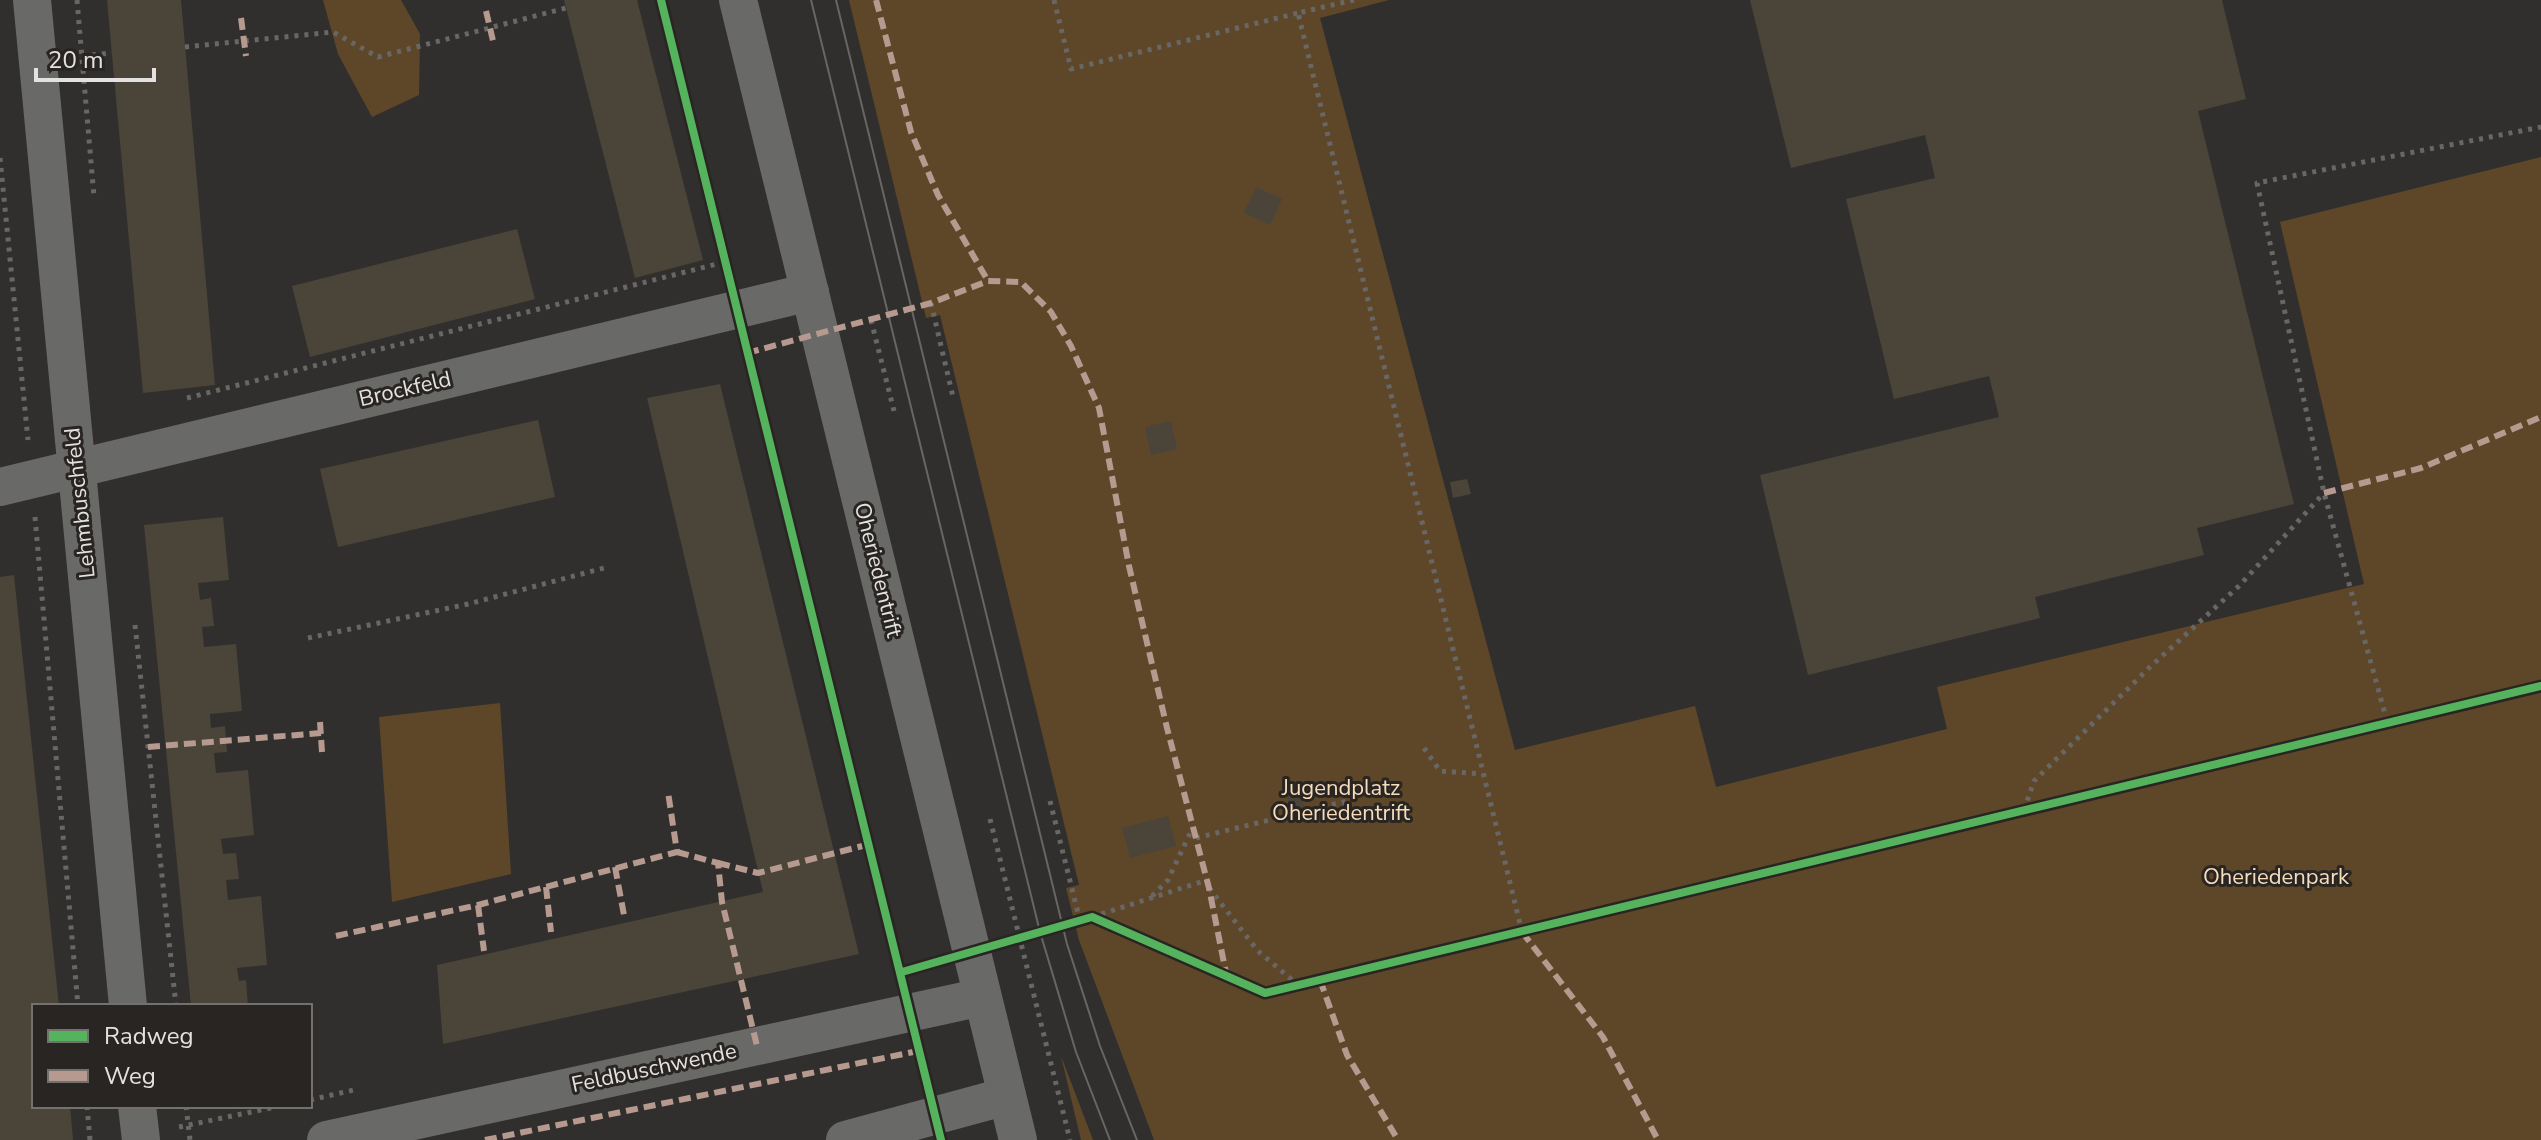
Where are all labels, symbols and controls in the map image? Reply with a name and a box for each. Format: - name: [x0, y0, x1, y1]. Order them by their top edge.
- scale bar: [36, 32, 154, 82]
- text: 20 m: [48, 44, 104, 76]
- street label: Brockfeld: [356, 364, 454, 414]
- street label: Lehmbuschfeld: [57, 426, 103, 580]
- street label: Oheriedentrift: [847, 499, 909, 641]
- park label: Jugendplatz Oheriedentrift: [1272, 773, 1410, 828]
- park label: Oheriedenpark: [2203, 862, 2350, 892]
- legend: [32, 1004, 312, 1108]
- text: Radweg: [104, 1020, 194, 1052]
- street label: Feldbuschwende: [569, 1036, 739, 1100]
- text: Weg: [104, 1060, 156, 1092]

